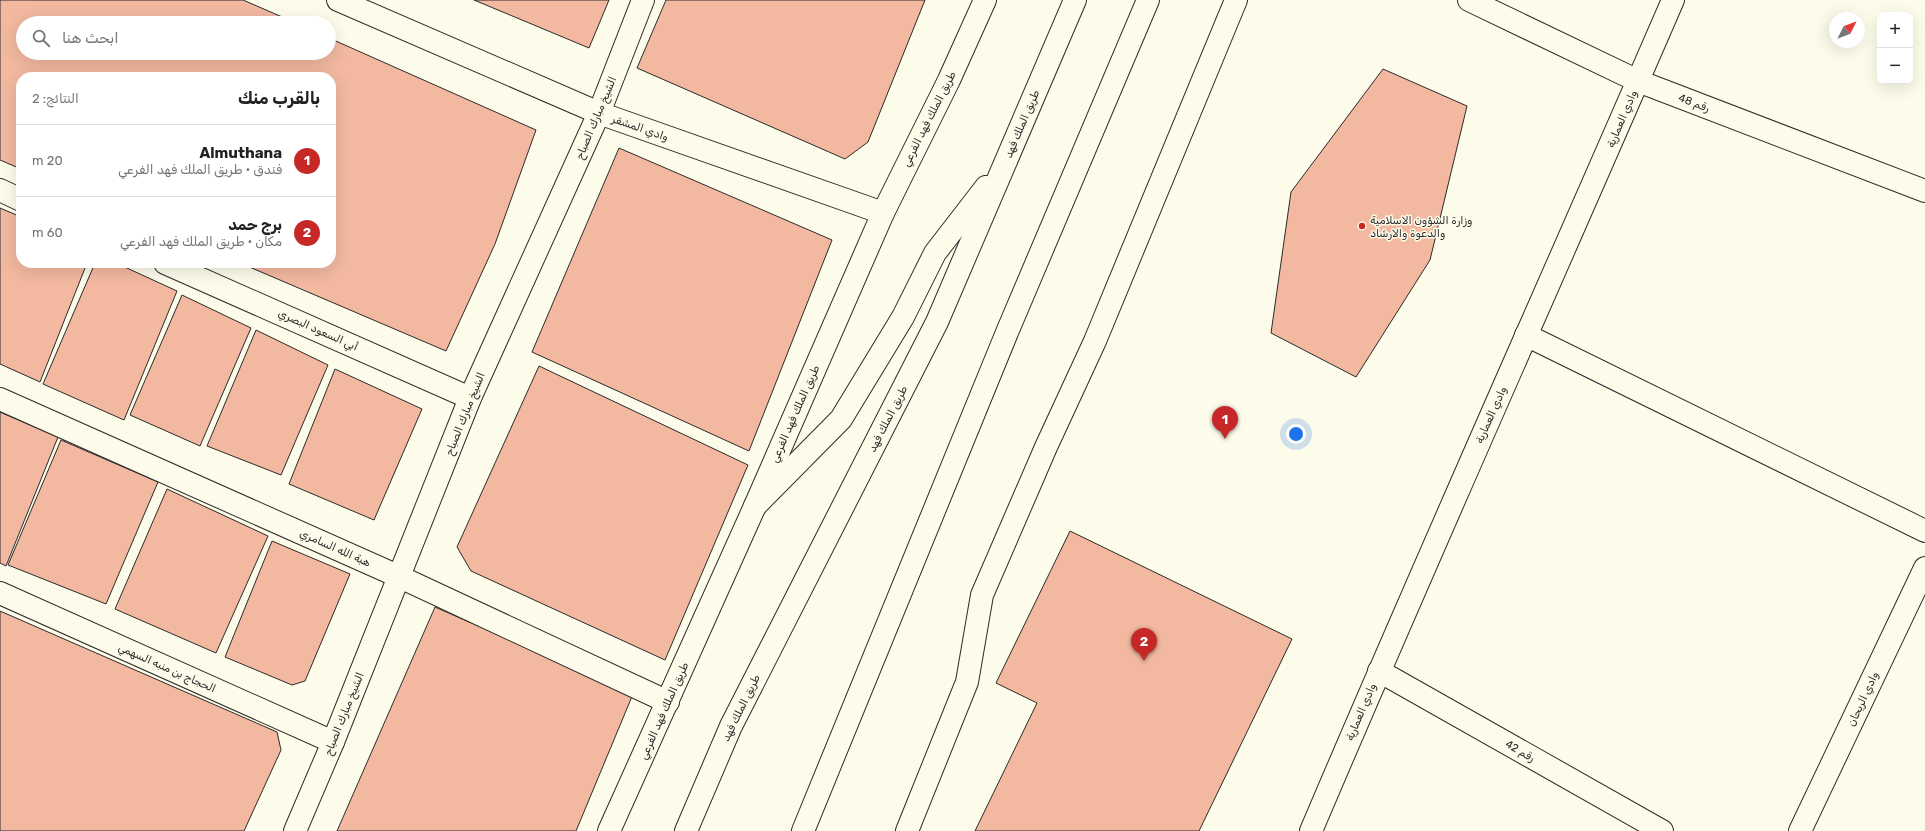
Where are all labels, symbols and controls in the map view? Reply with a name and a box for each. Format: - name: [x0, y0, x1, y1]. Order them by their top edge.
- north arrow: [1829, 12, 1865, 48]
- map controls: [1877, 12, 1913, 84]
- button: +: [1877, 12, 1913, 48]
- search box: [16, 16, 336, 60]
- icon: search: [30, 27, 52, 49]
- text: ابحث هنا: [62, 29, 119, 47]
- button: −: [1877, 48, 1913, 84]
- street label: طريق الملك فهد الفرعي: [899, 69, 961, 170]
- street label: الشيخ مبارك الصباح: [573, 75, 621, 162]
- text: بالقرب منك: [238, 88, 320, 108]
- street label: طريق الملك فهد: [1002, 88, 1043, 160]
- street label: وادي العمارية: [1604, 88, 1641, 150]
- text: النتائج: 2: [32, 91, 79, 106]
- street label: رقم 48: [1676, 91, 1712, 116]
- street label: وادي المشقر: [609, 112, 670, 145]
- text: Almuthana: [200, 144, 282, 162]
- text: 20 m: [32, 153, 63, 168]
- text: 1: [304, 153, 310, 168]
- text: فندق · طريق الملك فهد الفرعي: [118, 162, 282, 177]
- place label: وزارة الشؤون الاسلامية والدعوة والارشاد: [1370, 214, 1472, 241]
- text: برج حمد: [228, 216, 282, 234]
- marker: وزارة الشؤون الاسلامية والدعوة والارشاد: [1357, 221, 1367, 231]
- text: 60 m: [32, 225, 63, 240]
- text: 2: [303, 225, 311, 240]
- text: مكان · طريق الملك فهد الفرعي: [120, 234, 282, 249]
- street label: أبي السعود البصري: [275, 307, 360, 355]
- street label: طريق الملك فهد الفرعي: [768, 363, 824, 466]
- street label: الشيخ مبارك الصباح: [442, 371, 489, 458]
- street label: طريق الملك فهد: [866, 383, 911, 455]
- street label: وادي العمارية: [1473, 384, 1510, 446]
- pin: 1: [1212, 406, 1238, 439]
- your location: [1286, 424, 1306, 444]
- street label: هبة الله السامري: [297, 527, 373, 570]
- pin: 2: [1131, 628, 1157, 661]
- street label: الحجاج بن منبه السهمي: [115, 641, 218, 697]
- street label: طريق الملك فهد الفرعي: [637, 660, 693, 763]
- street label: وادي الريحان: [1845, 670, 1882, 729]
- street label: الشيخ مبارك الصباح: [321, 671, 368, 758]
- street label: طريق الملك فهد: [719, 672, 764, 744]
- street label: وادي العمارية: [1343, 681, 1380, 743]
- street label: رقم 42: [1502, 737, 1537, 766]

